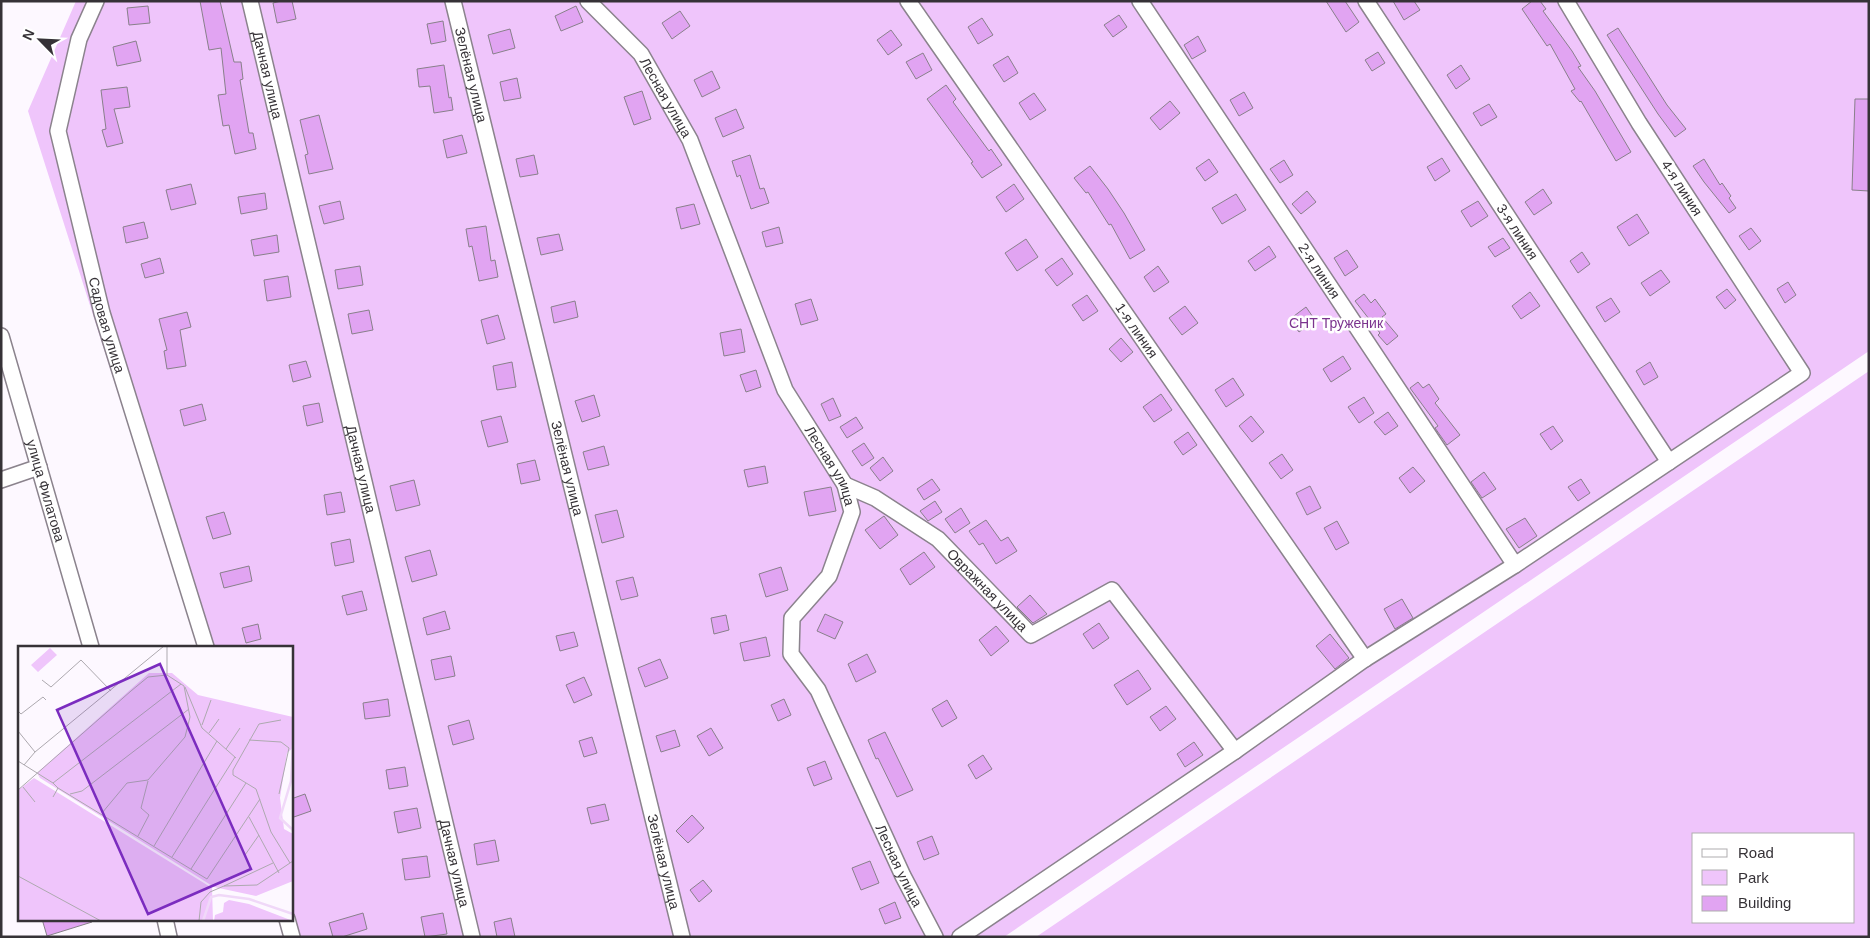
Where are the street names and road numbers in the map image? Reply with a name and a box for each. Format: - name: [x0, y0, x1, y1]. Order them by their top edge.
- street label: Зелёная улица: [452, 26, 490, 124]
- street label: Дачная улица: [249, 29, 286, 121]
- street label: Лесная улица: [637, 55, 695, 141]
- street label: 4-я линия: [1658, 157, 1706, 219]
- street label: 3-я линия: [1494, 201, 1542, 262]
- street label: 2-я линия: [1295, 240, 1344, 302]
- street label: Садовая улица: [86, 275, 128, 375]
- street label: 1-я линия: [1112, 300, 1161, 361]
- street label: Зелёная улица: [548, 419, 587, 518]
- street label: Дачная улица: [343, 423, 379, 515]
- street label: Лесная улица: [802, 423, 858, 508]
- street label: улица Филатова: [23, 438, 68, 544]
- street label: Овражная улица: [944, 545, 1031, 635]
- street label: Зелёная улица: [644, 812, 683, 911]
- street label: Дачная улица: [436, 818, 473, 909]
- street label: Лесная улица: [872, 822, 926, 910]

